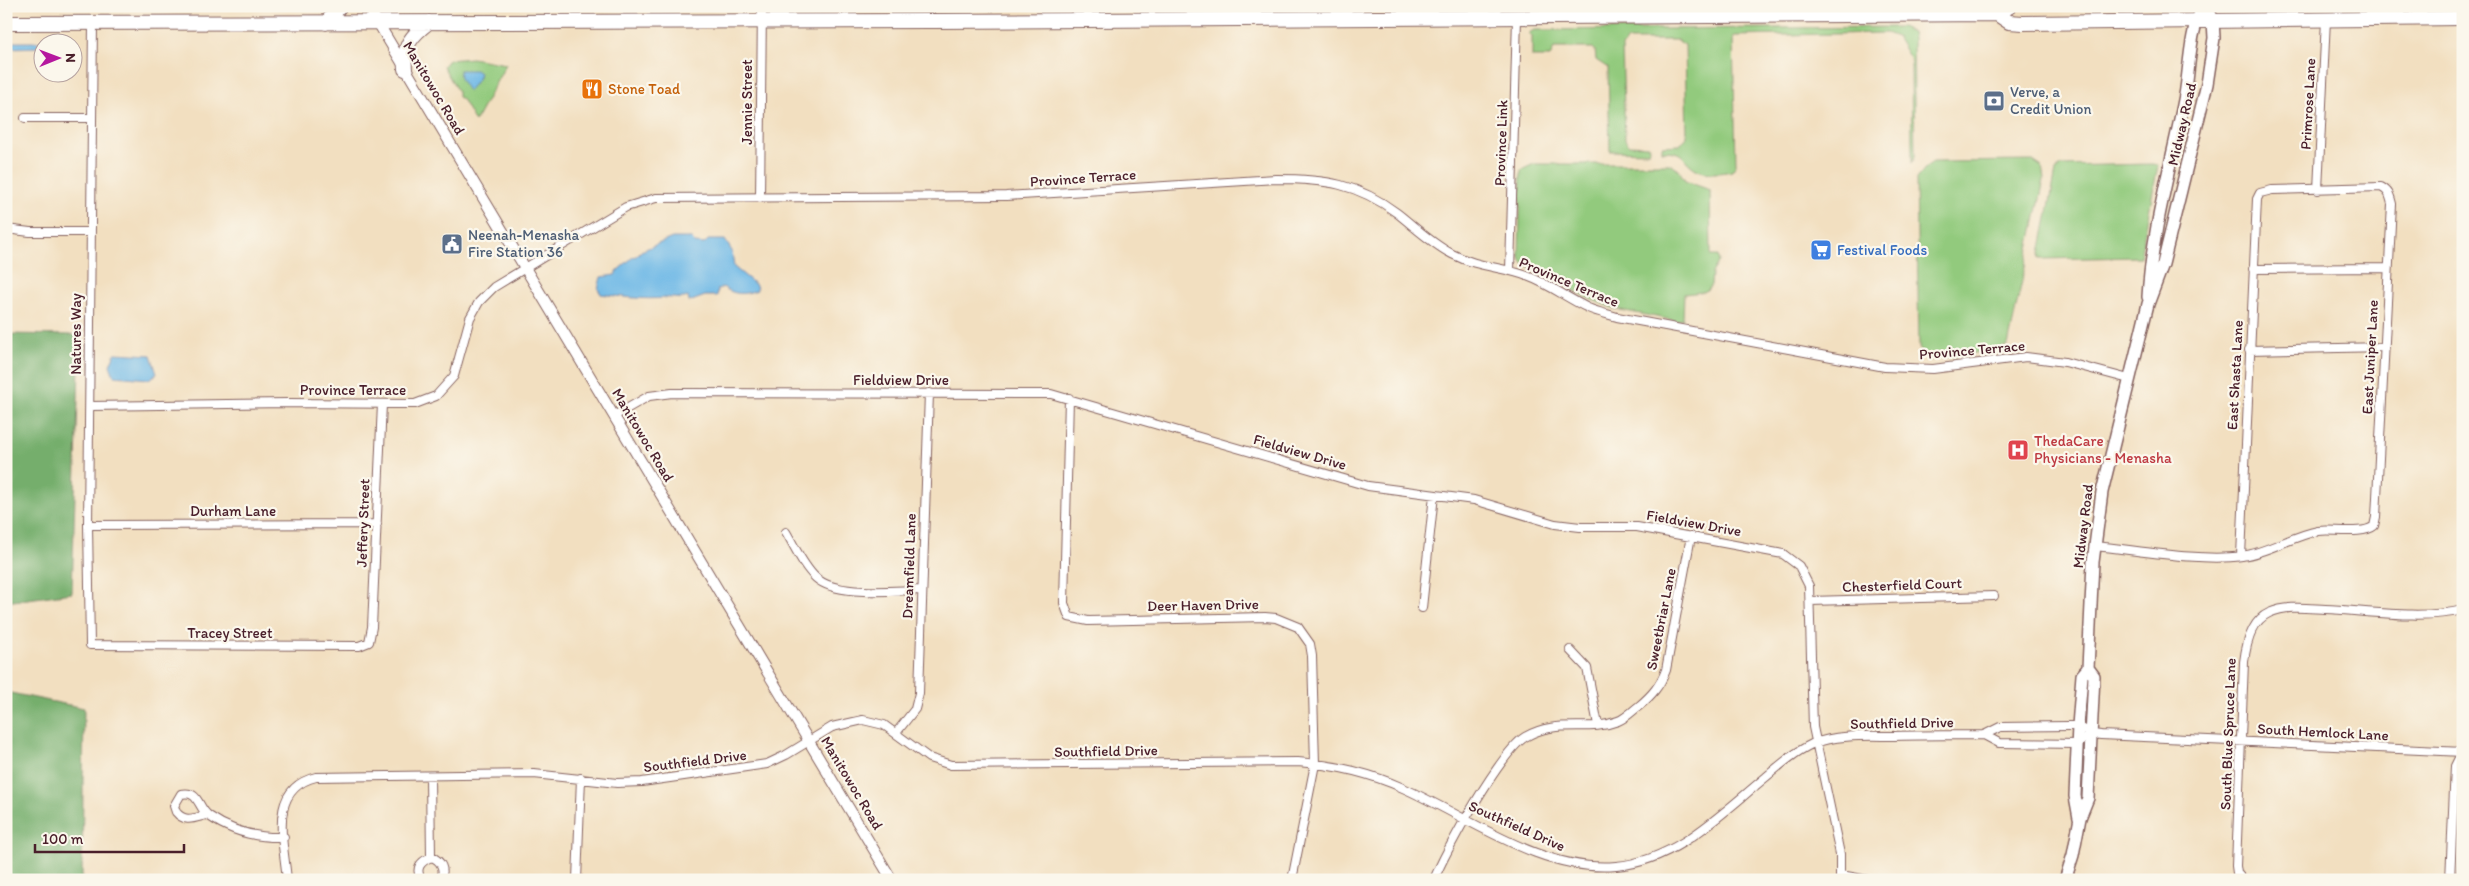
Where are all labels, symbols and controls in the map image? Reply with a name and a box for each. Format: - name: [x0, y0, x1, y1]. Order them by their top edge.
- north arrow: [32, 32, 82, 82]
- street label: Manitowoc Road: [399, 38, 469, 138]
- text: N: [62, 53, 79, 63]
- street label: Primrose Lane: [2297, 58, 2319, 150]
- street label: Jennie Street: [738, 59, 756, 145]
- restaurant icon: Stone Toad: [580, 77, 604, 101]
- place label: Stone Toad: [608, 80, 680, 98]
- street label: Midway Road: [2164, 80, 2200, 167]
- place label: Verve, a Credit Union: [2010, 83, 2091, 118]
- bank icon: Verve, a Credit Union: [1982, 89, 2006, 113]
- street label: Province Link: [1490, 99, 1512, 186]
- street label: Province Terrace: [1029, 165, 1137, 191]
- place label: Neenah-Menasha Fire Station 36: [468, 226, 580, 261]
- public building icon: Neenah-Menasha Fire Station 36: [440, 232, 464, 256]
- supermarket icon: Festival Foods: [1809, 238, 1833, 262]
- place label: Festival Foods: [1837, 241, 1927, 259]
- street label: Province Terrace: [1516, 253, 1622, 311]
- street label: Natures Way: [67, 293, 85, 375]
- street label: East Juniper Lane: [2358, 299, 2382, 415]
- street label: East Shasta Lane: [2223, 320, 2247, 430]
- street label: Province Terrace: [1918, 336, 2026, 364]
- street label: Fieldview Drive: [853, 371, 949, 389]
- street label: Province Terrace: [300, 381, 406, 399]
- street label: Manitowoc Road: [608, 385, 678, 485]
- street label: Fieldview Drive: [1251, 430, 1349, 474]
- place label: ThedaCare Physicians - Menasha: [2034, 432, 2172, 467]
- hospital icon: ThedaCare Physicians - Menasha: [2006, 438, 2030, 462]
- street label: Jeffery Street: [352, 478, 374, 568]
- street label: Midway Road: [2069, 482, 2097, 569]
- street label: Durham Lane: [190, 502, 276, 520]
- street label: Fieldview Drive: [1645, 506, 1743, 540]
- street label: Dreamfield Lane: [898, 513, 920, 619]
- street label: Sweetbriar Lane: [1642, 566, 1680, 672]
- street label: Chesterfield Court: [1842, 574, 1963, 596]
- street label: Deer Haven Drive: [1147, 595, 1259, 615]
- street label: Tracey Street: [187, 624, 273, 642]
- street label: South Blue Spruce Lane: [2216, 658, 2240, 810]
- street label: Southfield Drive: [1850, 713, 1954, 733]
- street label: South Hemlock Lane: [2257, 720, 2389, 744]
- street label: Manitowoc Road: [817, 733, 887, 833]
- street label: Southfield Drive: [1054, 741, 1158, 761]
- street label: Southfield Drive: [642, 746, 748, 776]
- street label: Southfield Drive: [1466, 797, 1568, 855]
- scale bar: [35, 821, 184, 853]
- text: 100 m: [42, 830, 84, 848]

